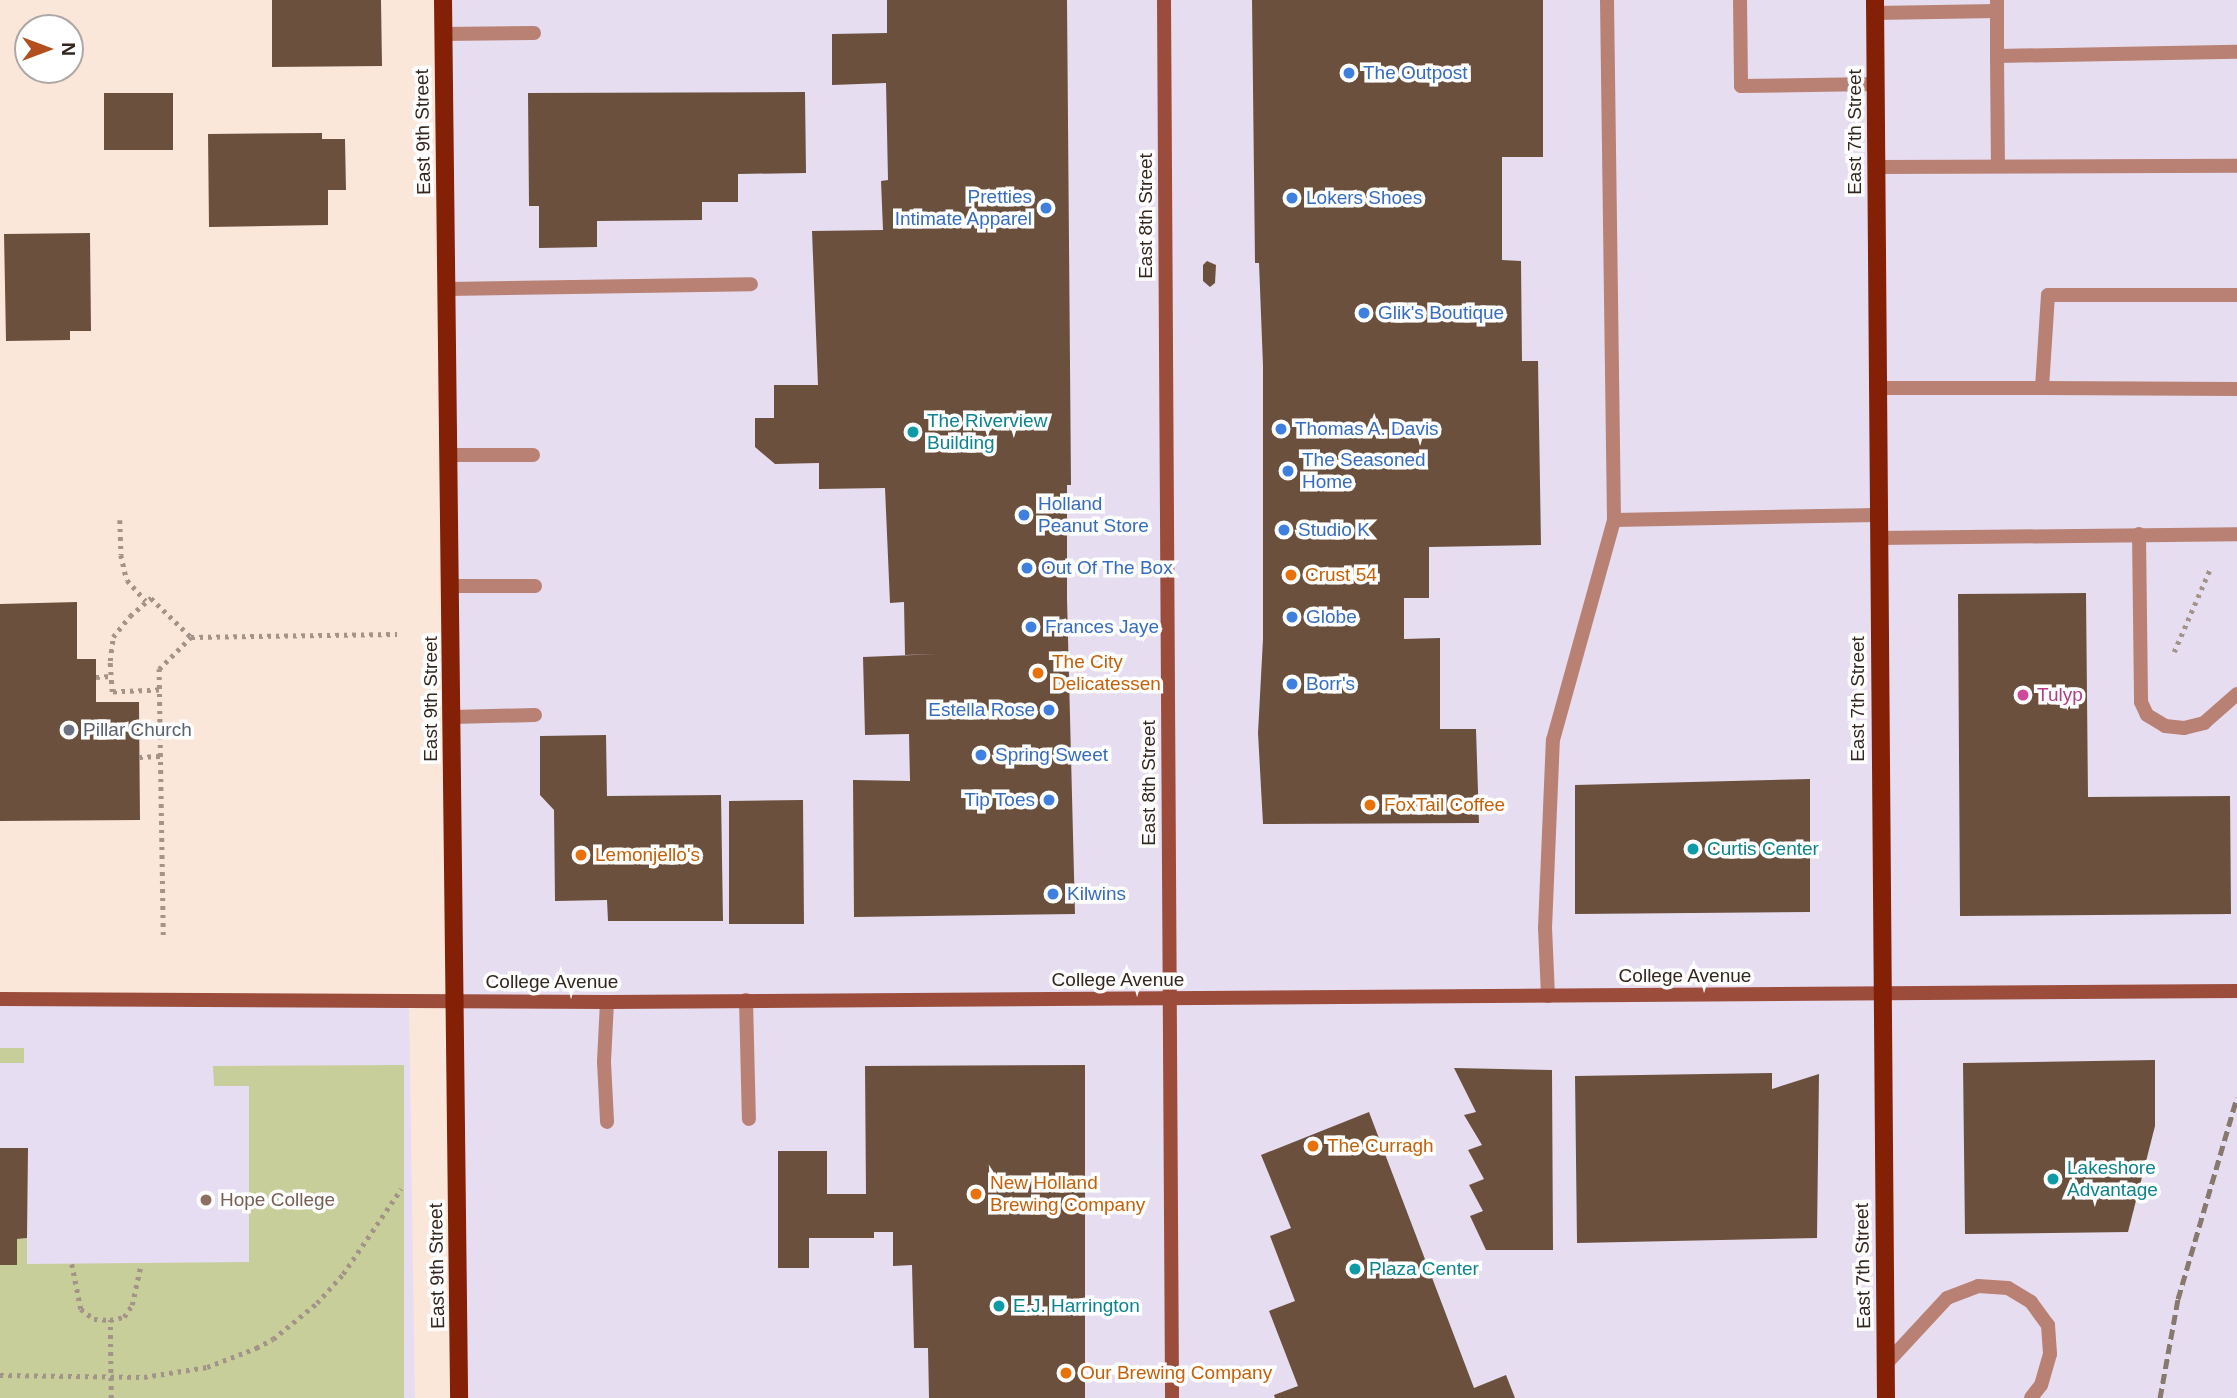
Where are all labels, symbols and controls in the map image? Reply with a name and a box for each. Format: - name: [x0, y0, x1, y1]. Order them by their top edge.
- north arrow: [14, 14, 84, 84]
- text: N: [58, 42, 79, 56]
- place label: The Outpost: [1363, 62, 1468, 84]
- marker: The Outpost: [1341, 65, 1357, 81]
- street label: East 9th Street: [411, 69, 435, 195]
- street label: East 7th Street: [1844, 69, 1866, 195]
- street label: East 8th Street: [1135, 153, 1157, 279]
- place label: Pretties Intimate Apparel: [894, 186, 1032, 230]
- place label: Lokers Shoes: [1306, 187, 1422, 209]
- marker: Lokers Shoes: [1284, 190, 1300, 206]
- marker: Pretties Intimate Apparel: [1038, 200, 1054, 216]
- place label: Glik's Boutique: [1378, 302, 1504, 324]
- marker: Glik's Boutique: [1356, 305, 1372, 321]
- place label: The Riverview Building: [927, 410, 1047, 454]
- place label: Thomas A. Davis: [1295, 418, 1440, 440]
- marker: Thomas A. Davis: [1273, 421, 1289, 437]
- marker: The Riverview Building: [905, 424, 921, 440]
- place label: The Seasoned Home: [1302, 449, 1426, 493]
- marker: The Seasoned Home: [1280, 463, 1296, 479]
- place label: Holland Peanut Store: [1038, 493, 1149, 537]
- marker: Holland Peanut Store: [1016, 507, 1032, 523]
- place label: Studio K: [1298, 519, 1370, 541]
- marker: Studio K: [1276, 522, 1292, 538]
- place label: Out Of The Box: [1041, 557, 1173, 579]
- marker: Out Of The Box: [1019, 560, 1035, 576]
- place label: Crust 54: [1305, 564, 1377, 586]
- marker: Crust 54: [1283, 567, 1299, 583]
- place label: Globe: [1306, 606, 1357, 628]
- marker: Globe: [1284, 609, 1300, 625]
- place label: Frances Jaye: [1045, 616, 1159, 638]
- marker: Frances Jaye: [1023, 619, 1039, 635]
- street label: East 9th Street: [420, 636, 442, 762]
- street label: East 7th Street: [1847, 636, 1869, 762]
- place label: The City Delicatessen: [1052, 651, 1161, 695]
- marker: The City Delicatessen: [1030, 665, 1046, 681]
- place label: Borr's: [1306, 673, 1355, 695]
- marker: Borr's: [1284, 676, 1300, 692]
- place label: Tulyp: [2037, 684, 2083, 706]
- marker: Tulyp: [2015, 687, 2031, 703]
- place label: Estella Rose: [928, 699, 1035, 721]
- marker: Estella Rose: [1041, 702, 1057, 718]
- place label: Pillar Church: [83, 719, 192, 741]
- street label: East 8th Street: [1138, 720, 1160, 846]
- marker: Pillar Church: [61, 722, 77, 738]
- place label: Spring Sweet: [995, 744, 1108, 766]
- marker: Spring Sweet: [973, 747, 989, 763]
- place label: Tip Toes: [964, 789, 1035, 811]
- marker: Tip Toes: [1041, 792, 1057, 808]
- place label: FoxTail Coffee: [1384, 794, 1505, 816]
- marker: FoxTail Coffee: [1362, 797, 1378, 813]
- place label: Curtis Center: [1707, 838, 1819, 860]
- marker: Curtis Center: [1685, 841, 1701, 857]
- place label: Lemonjello's: [595, 844, 700, 866]
- marker: Lemonjello's: [573, 847, 589, 863]
- place label: Kilwins: [1067, 883, 1126, 905]
- marker: Kilwins: [1045, 886, 1061, 902]
- street label: College Avenue: [1618, 965, 1752, 987]
- street label: College Avenue: [1051, 969, 1185, 991]
- street label: College Avenue: [485, 971, 619, 993]
- place label: The Curragh: [1327, 1135, 1434, 1157]
- marker: The Curragh: [1305, 1138, 1321, 1154]
- place label: Lakeshore Advantage: [2067, 1157, 2158, 1201]
- marker: Lakeshore Advantage: [2045, 1171, 2061, 1187]
- place label: New Holland Brewing Company: [990, 1172, 1145, 1216]
- marker: New Holland Brewing Company: [968, 1186, 984, 1202]
- place label: Hope College: [220, 1189, 335, 1211]
- marker: Hope College: [198, 1192, 214, 1208]
- street label: East 9th Street: [425, 1203, 449, 1329]
- street label: East 7th Street: [1851, 1203, 1875, 1329]
- place label: Plaza Center: [1369, 1258, 1479, 1280]
- marker: Plaza Center: [1347, 1261, 1363, 1277]
- place label: E.J. Harrington: [1013, 1295, 1140, 1317]
- marker: E.J. Harrington: [991, 1298, 1007, 1314]
- place label: Our Brewing Company: [1080, 1362, 1272, 1384]
- marker: Our Brewing Company: [1058, 1365, 1074, 1381]

